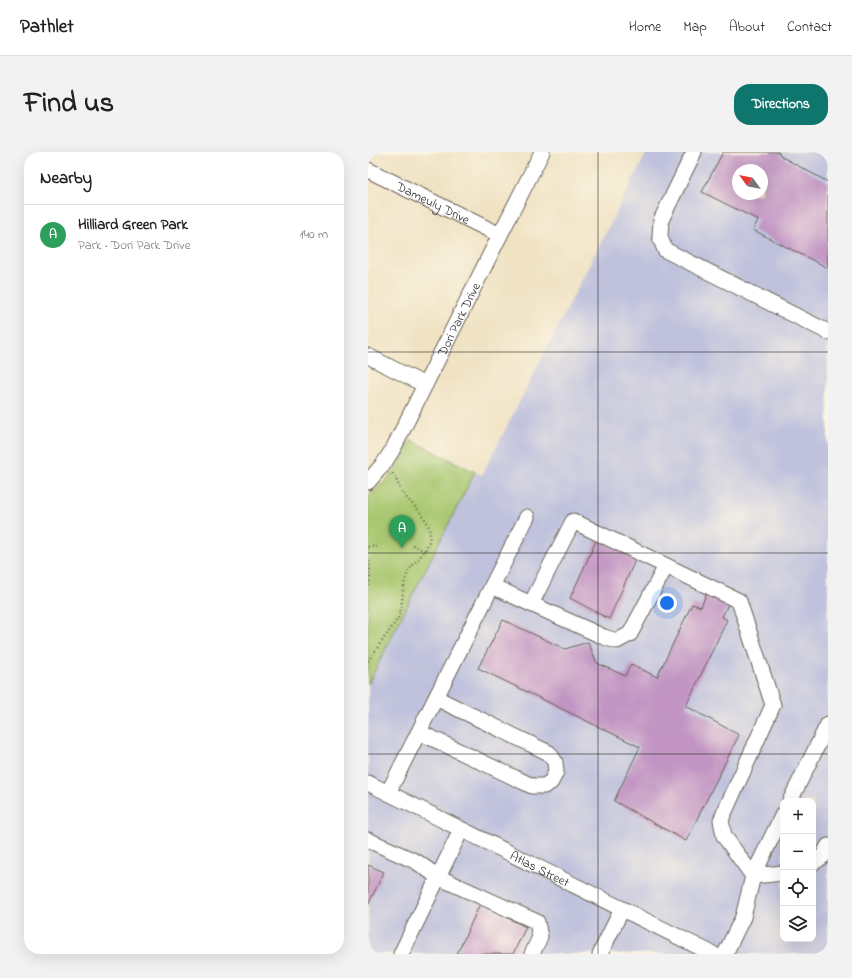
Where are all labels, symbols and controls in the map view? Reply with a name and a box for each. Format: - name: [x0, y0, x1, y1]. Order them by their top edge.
- text: Pathlet: [20, 14, 74, 41]
- text: Home: [629, 17, 661, 38]
- text: Map: [683, 17, 707, 38]
- text: About: [729, 17, 765, 38]
- text: Contact: [787, 17, 832, 38]
- text: Find us: [24, 84, 114, 125]
- button: Directions: [734, 84, 828, 125]
- north arrow: [732, 164, 768, 200]
- text: Nearby: [40, 166, 92, 191]
- street label: Dameuly Drive: [392, 177, 473, 230]
- text: Hilliard Green Park: [78, 214, 188, 236]
- text: A: [49, 225, 57, 244]
- text: 140 m: [300, 225, 328, 244]
- text: Park · Dori Park Drive: [78, 236, 191, 255]
- street label: Dori Park Drive: [433, 279, 486, 360]
- pin: A: [389, 515, 415, 548]
- your location: [657, 593, 677, 613]
- map controls: [780, 798, 816, 942]
- button: +: [780, 798, 816, 834]
- button: −: [780, 834, 816, 870]
- street label: Atlas Street: [506, 847, 573, 893]
- button: locate: [780, 870, 816, 906]
- button: layers: [780, 906, 816, 942]

